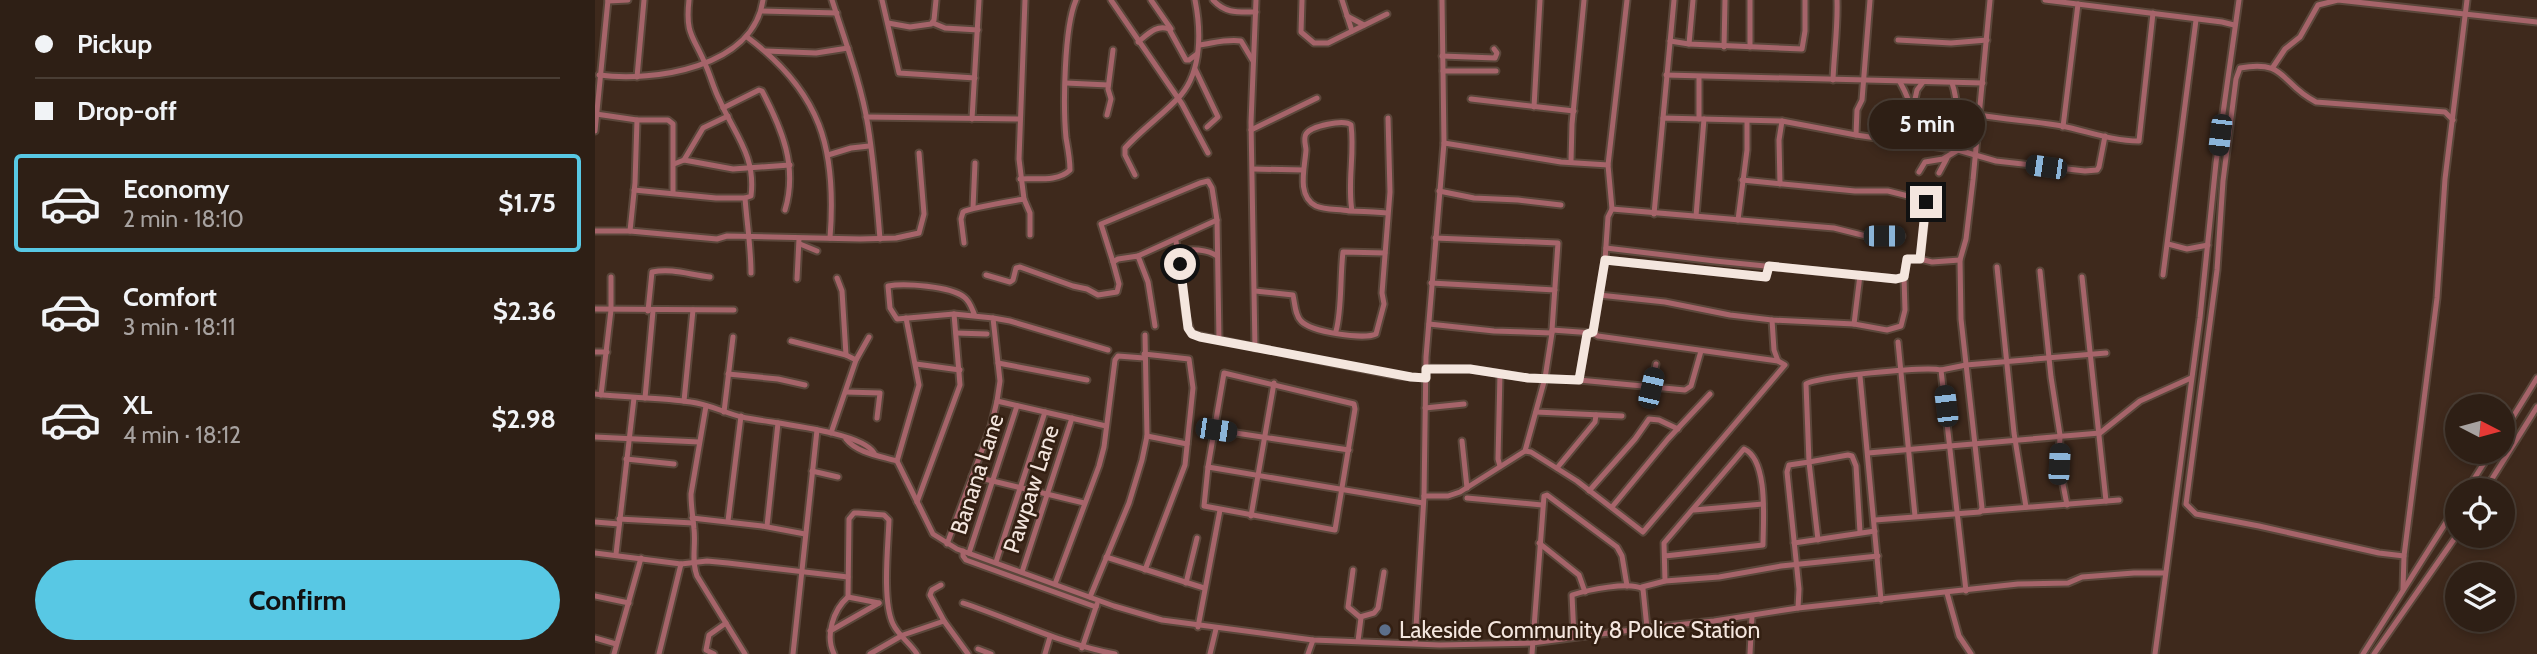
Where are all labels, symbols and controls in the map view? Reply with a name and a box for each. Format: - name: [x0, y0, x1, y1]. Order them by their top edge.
- text: Pickup: [77, 28, 152, 60]
- text: Drop-off: [77, 95, 177, 127]
- callout: 5 min: [1868, 100, 1984, 150]
- text: 5 min: [1899, 110, 1955, 138]
- car: [2208, 113, 2233, 157]
- car: [2024, 154, 2069, 180]
- icon: car: [39, 172, 102, 235]
- text: Economy: [123, 173, 229, 205]
- route end: [1910, 186, 1942, 218]
- text: $1.75: [498, 187, 556, 219]
- text: 2 min · 18:10: [123, 205, 244, 233]
- car: [1864, 226, 1906, 247]
- route start: [1164, 248, 1196, 280]
- icon: car: [39, 280, 102, 343]
- text: Comfort: [123, 281, 217, 313]
- text: $2.36: [493, 295, 556, 327]
- text: 3 min · 18:11: [123, 313, 236, 341]
- car: [1637, 365, 1666, 411]
- car: [1934, 384, 1959, 428]
- icon: car: [39, 388, 102, 451]
- text: XL: [123, 389, 152, 421]
- north arrow: [2445, 394, 2515, 464]
- map controls: [2445, 394, 2515, 632]
- text: $2.98: [491, 403, 556, 435]
- street label: Banana Lane: [944, 410, 1010, 538]
- car: [1194, 417, 1239, 443]
- text: 4 min · 18:12: [123, 421, 241, 449]
- street label: Pawpaw Lane: [997, 421, 1065, 557]
- car: [2048, 442, 2071, 486]
- button: locate: [2445, 478, 2515, 548]
- button: Confirm: [35, 560, 560, 640]
- button: layers: [2445, 562, 2515, 632]
- place label: Lakeside Community 8 Police Station: [1399, 616, 1760, 644]
- marker: Lakeside Community 8 Police Station: [1377, 622, 1393, 638]

